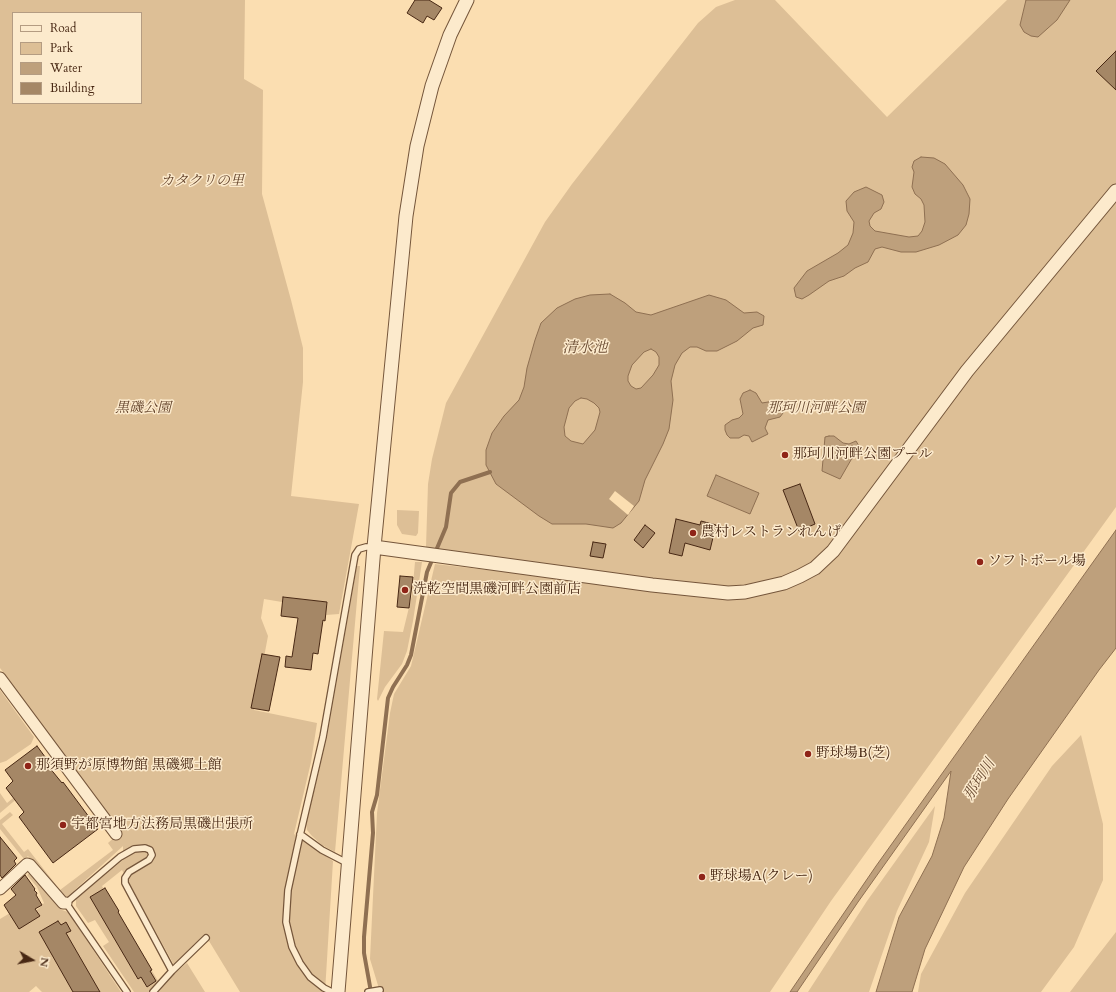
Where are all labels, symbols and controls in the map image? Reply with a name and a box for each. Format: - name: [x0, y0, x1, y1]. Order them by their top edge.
- legend: [12, 12, 142, 104]
- text: Road: [50, 20, 76, 36]
- text: Park: [50, 40, 73, 56]
- text: Water: [50, 60, 82, 76]
- text: Building: [50, 80, 94, 96]
- park label: カタクリの里: [160, 174, 244, 190]
- water label: 清水池: [563, 340, 607, 358]
- park label: 黒磯公園: [115, 401, 171, 417]
- park label: 那珂川河畔公園: [767, 401, 865, 417]
- place label: 那珂川河畔公園プール: [793, 447, 933, 463]
- marker: 那珂川河畔公園プール: [780, 450, 790, 460]
- place label: 農村レストランれんげ: [701, 525, 841, 541]
- marker: 農村レストランれんげ: [688, 528, 698, 538]
- place label: ソフトボール場: [988, 554, 1086, 570]
- marker: ソフトボール場: [975, 557, 985, 567]
- place label: 洗乾空間黒磯河畔公園前店: [413, 582, 581, 598]
- marker: 洗乾空間黒磯河畔公園前店: [400, 585, 410, 595]
- place label: 野球場B(芝): [816, 746, 890, 762]
- marker: 野球場B(芝): [803, 749, 813, 759]
- water label: 那珂川: [960, 756, 1000, 804]
- place label: 那須野が原博物館 黒磯郷土館: [36, 758, 222, 774]
- marker: 那須野が原博物館 黒磯郷土館: [23, 761, 33, 771]
- place label: 宇都宮地方法務局黒磯出張所: [71, 817, 253, 833]
- marker: 宇都宮地方法務局黒磯出張所: [58, 820, 68, 830]
- place label: 野球場A(クレー): [710, 869, 813, 885]
- marker: 野球場A(クレー): [697, 872, 707, 882]
- north arrow: [12, 940, 52, 980]
- text: N: [36, 956, 53, 968]

